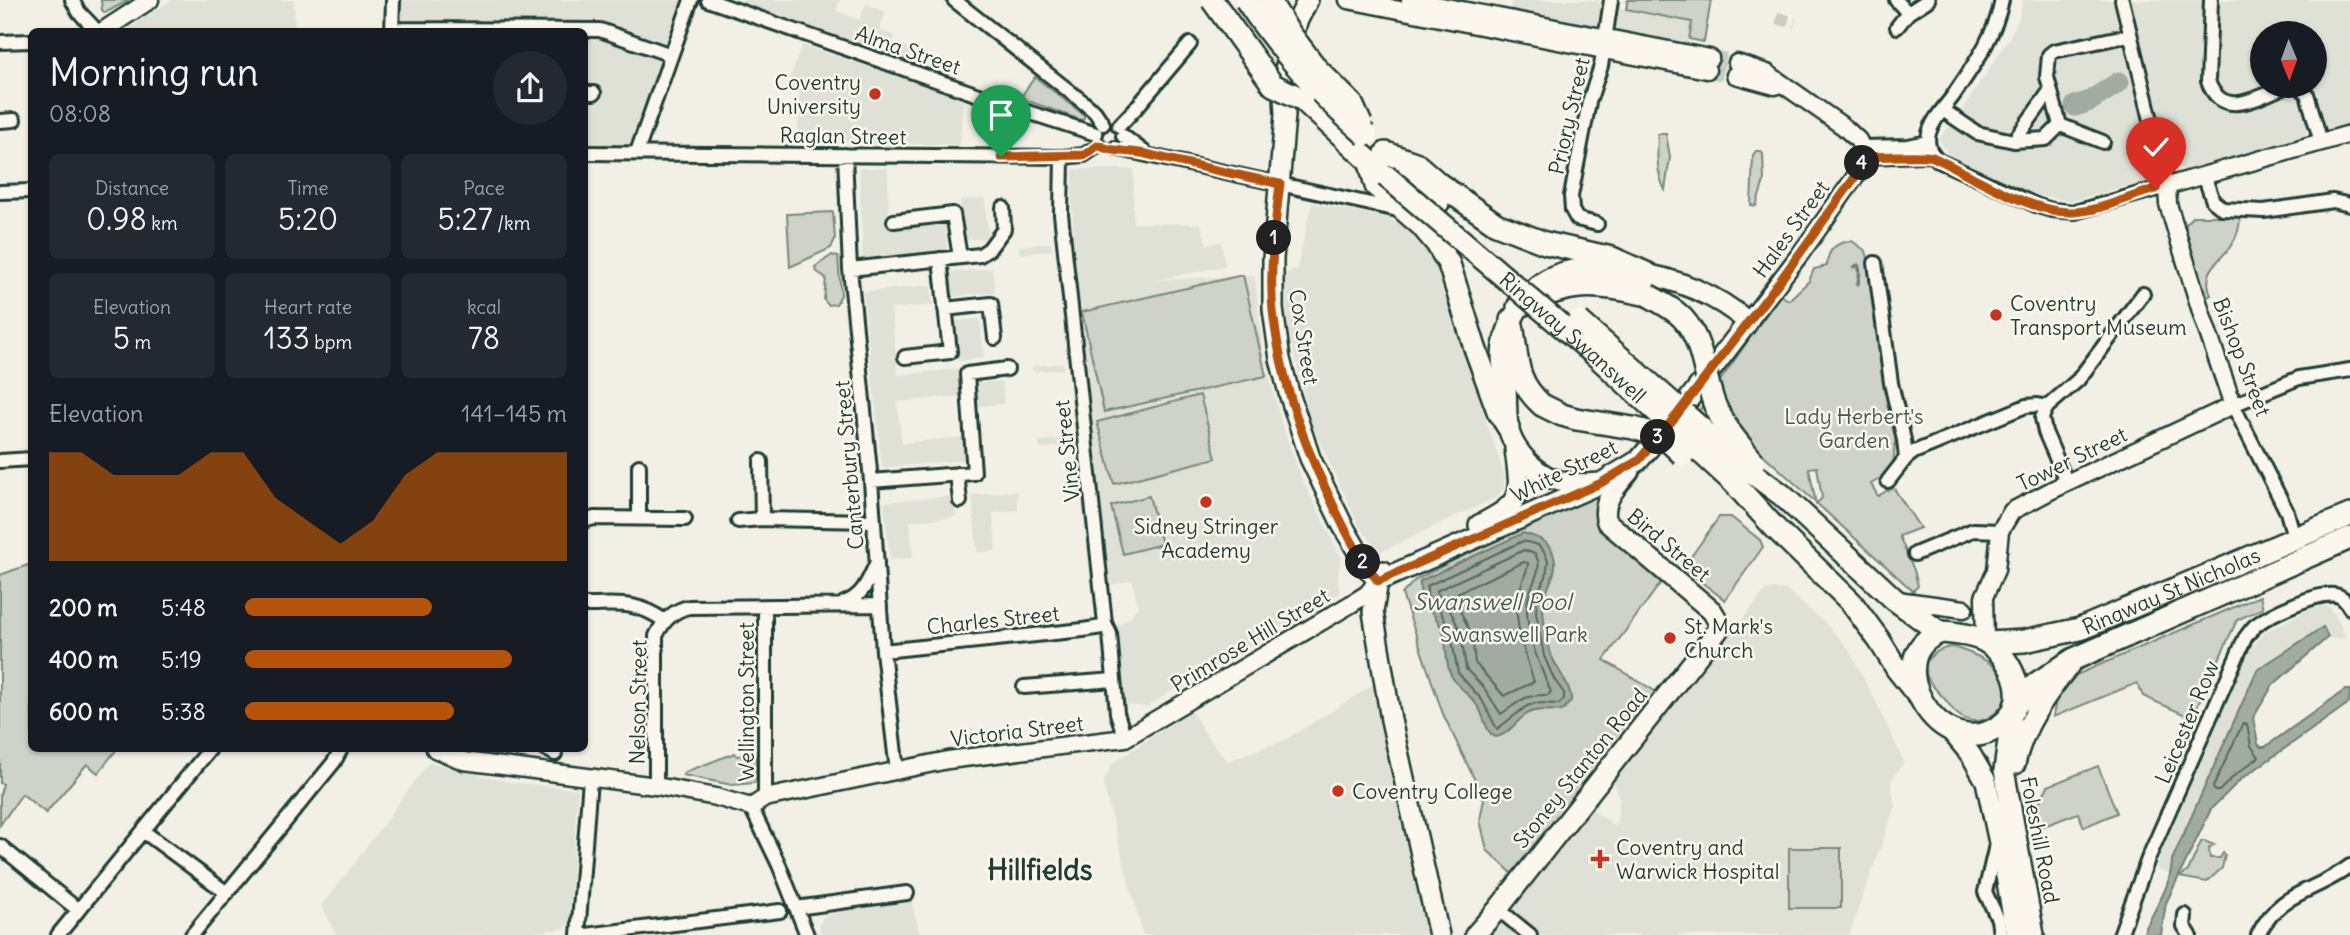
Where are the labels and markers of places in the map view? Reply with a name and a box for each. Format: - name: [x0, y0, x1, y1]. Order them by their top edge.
- place label: Coventry University: [767, 69, 861, 120]
- pin: [971, 85, 1031, 157]
- marker: Coventry University: [867, 86, 883, 102]
- pin: [2126, 117, 2186, 189]
- pin: 4: [1844, 146, 1880, 180]
- pin: 1: [1256, 220, 1292, 256]
- place label: Coventry Transport Museum: [2010, 290, 2187, 341]
- marker: Coventry Transport Museum: [1988, 307, 2004, 323]
- pin: 3: [1640, 420, 1676, 454]
- marker: Sidney Stringer Academy: [1198, 494, 1214, 510]
- place label: Sidney Stringer Academy: [1134, 513, 1279, 564]
- pin: 2: [1346, 544, 1380, 580]
- place label: St. Mark's Church: [1684, 613, 1773, 664]
- marker: St. Mark's Church: [1662, 630, 1678, 646]
- place label: Coventry College: [1352, 778, 1513, 805]
- marker: Coventry College: [1330, 783, 1346, 799]
- place label: Coventry and Warwick Hospital: [1616, 834, 1779, 885]
- marker: Coventry and Warwick Hospital: [1590, 849, 1610, 869]

